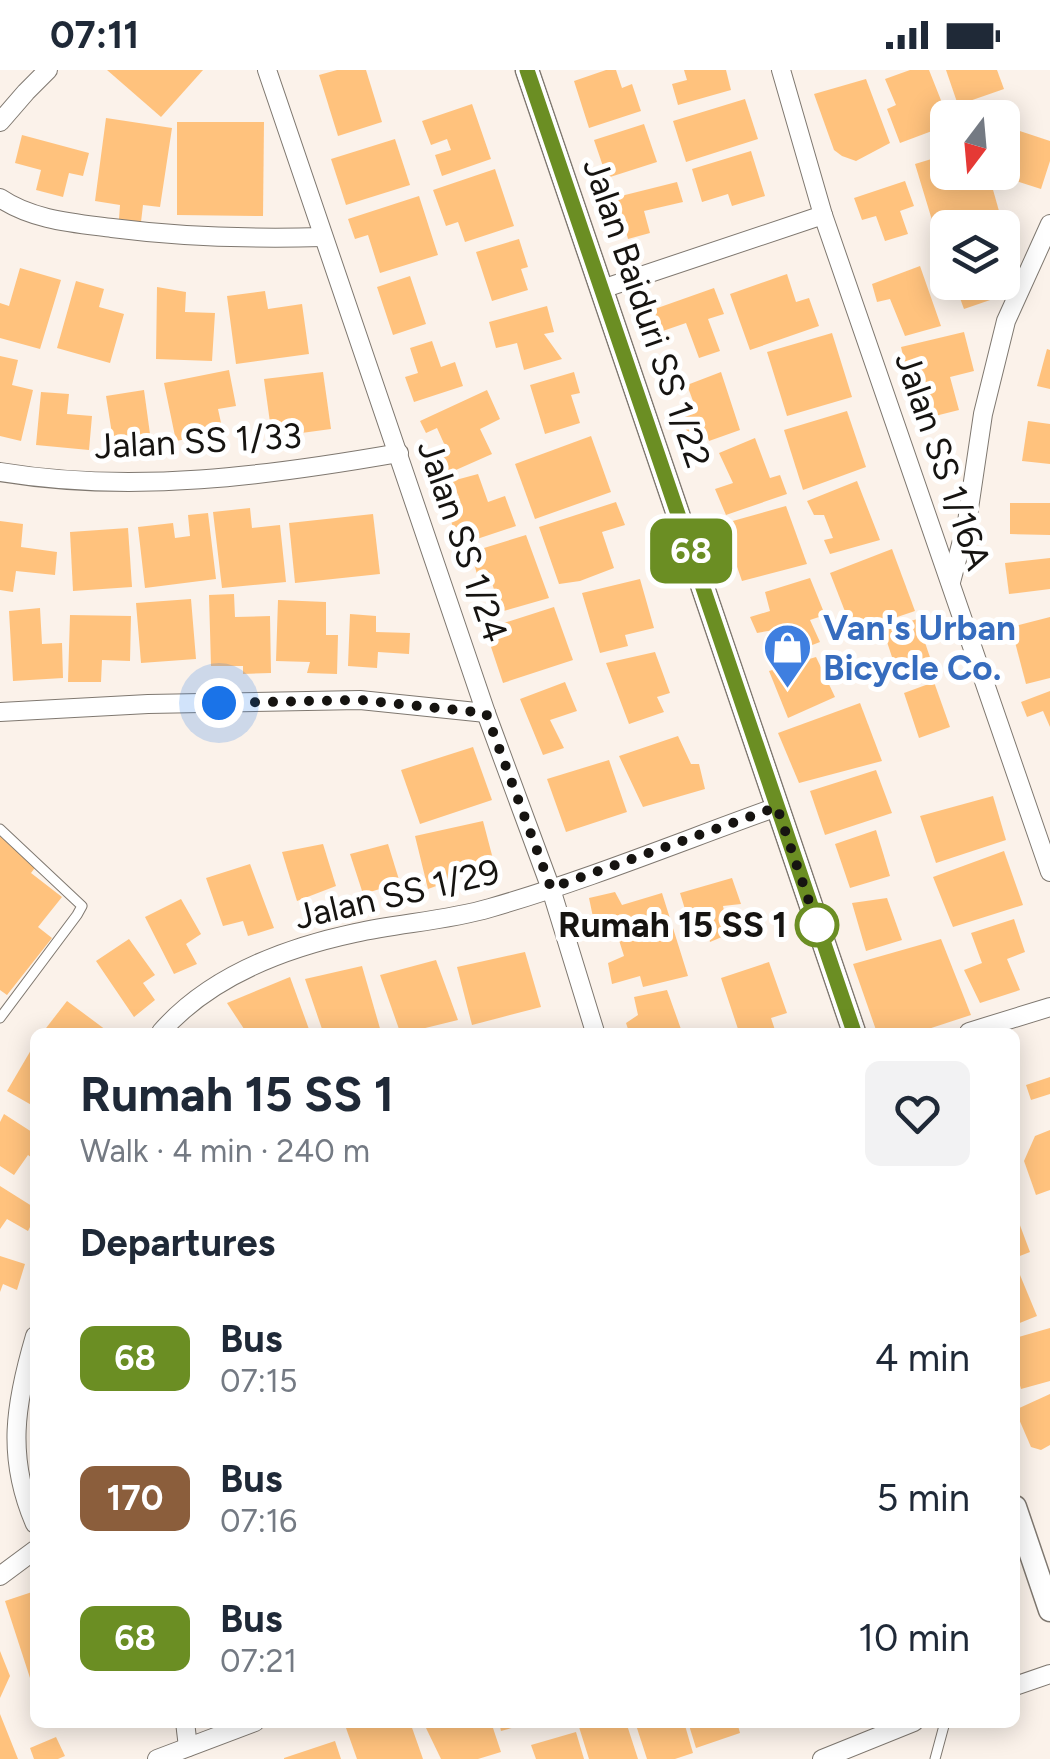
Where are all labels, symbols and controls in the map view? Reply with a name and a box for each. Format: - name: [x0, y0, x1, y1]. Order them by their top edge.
- text: 07:11: [50, 12, 139, 58]
- north arrow: [930, 100, 1020, 190]
- map controls: [930, 100, 1020, 300]
- street label: Jalan Baiduri SS 1/22: [574, 153, 720, 473]
- button: layers: [930, 210, 1020, 300]
- street label: Jalan SS 1/16A: [886, 347, 1000, 576]
- street label: Jalan SS 1/33: [93, 415, 303, 467]
- street label: Jalan SS 1/24: [409, 435, 517, 647]
- line badge: 68: [646, 518, 736, 584]
- text: 68: [670, 530, 712, 572]
- place label: Van's Urban Bicycle Co.: [823, 607, 1016, 689]
- shop icon: Van's Urban Bicycle Co.: [762, 622, 814, 690]
- your location: [194, 678, 244, 728]
- street label: Jalan SS 1/29: [291, 850, 503, 938]
- place label: Rumah 15 SS 1: [558, 904, 787, 946]
- marker: Rumah 15 SS 1: [796, 904, 838, 946]
- button: heart: [865, 1061, 970, 1166]
- text: Rumah 15 SS 1: [80, 1065, 394, 1123]
- text: Walk · 4 min · 240 m: [80, 1132, 370, 1170]
- text: Departures: [80, 1220, 275, 1266]
- text: Bus: [220, 1316, 283, 1362]
- text: 4 min: [875, 1335, 970, 1381]
- text: 68: [114, 1337, 156, 1379]
- text: 07:15: [220, 1362, 297, 1400]
- text: Bus: [220, 1456, 283, 1502]
- text: 5 min: [876, 1475, 970, 1521]
- text: 170: [107, 1477, 163, 1519]
- text: 07:16: [220, 1502, 297, 1540]
- text: Bus: [220, 1596, 283, 1642]
- text: 10 min: [858, 1615, 970, 1661]
- text: 68: [114, 1617, 156, 1659]
- text: 07:21: [220, 1642, 297, 1680]

